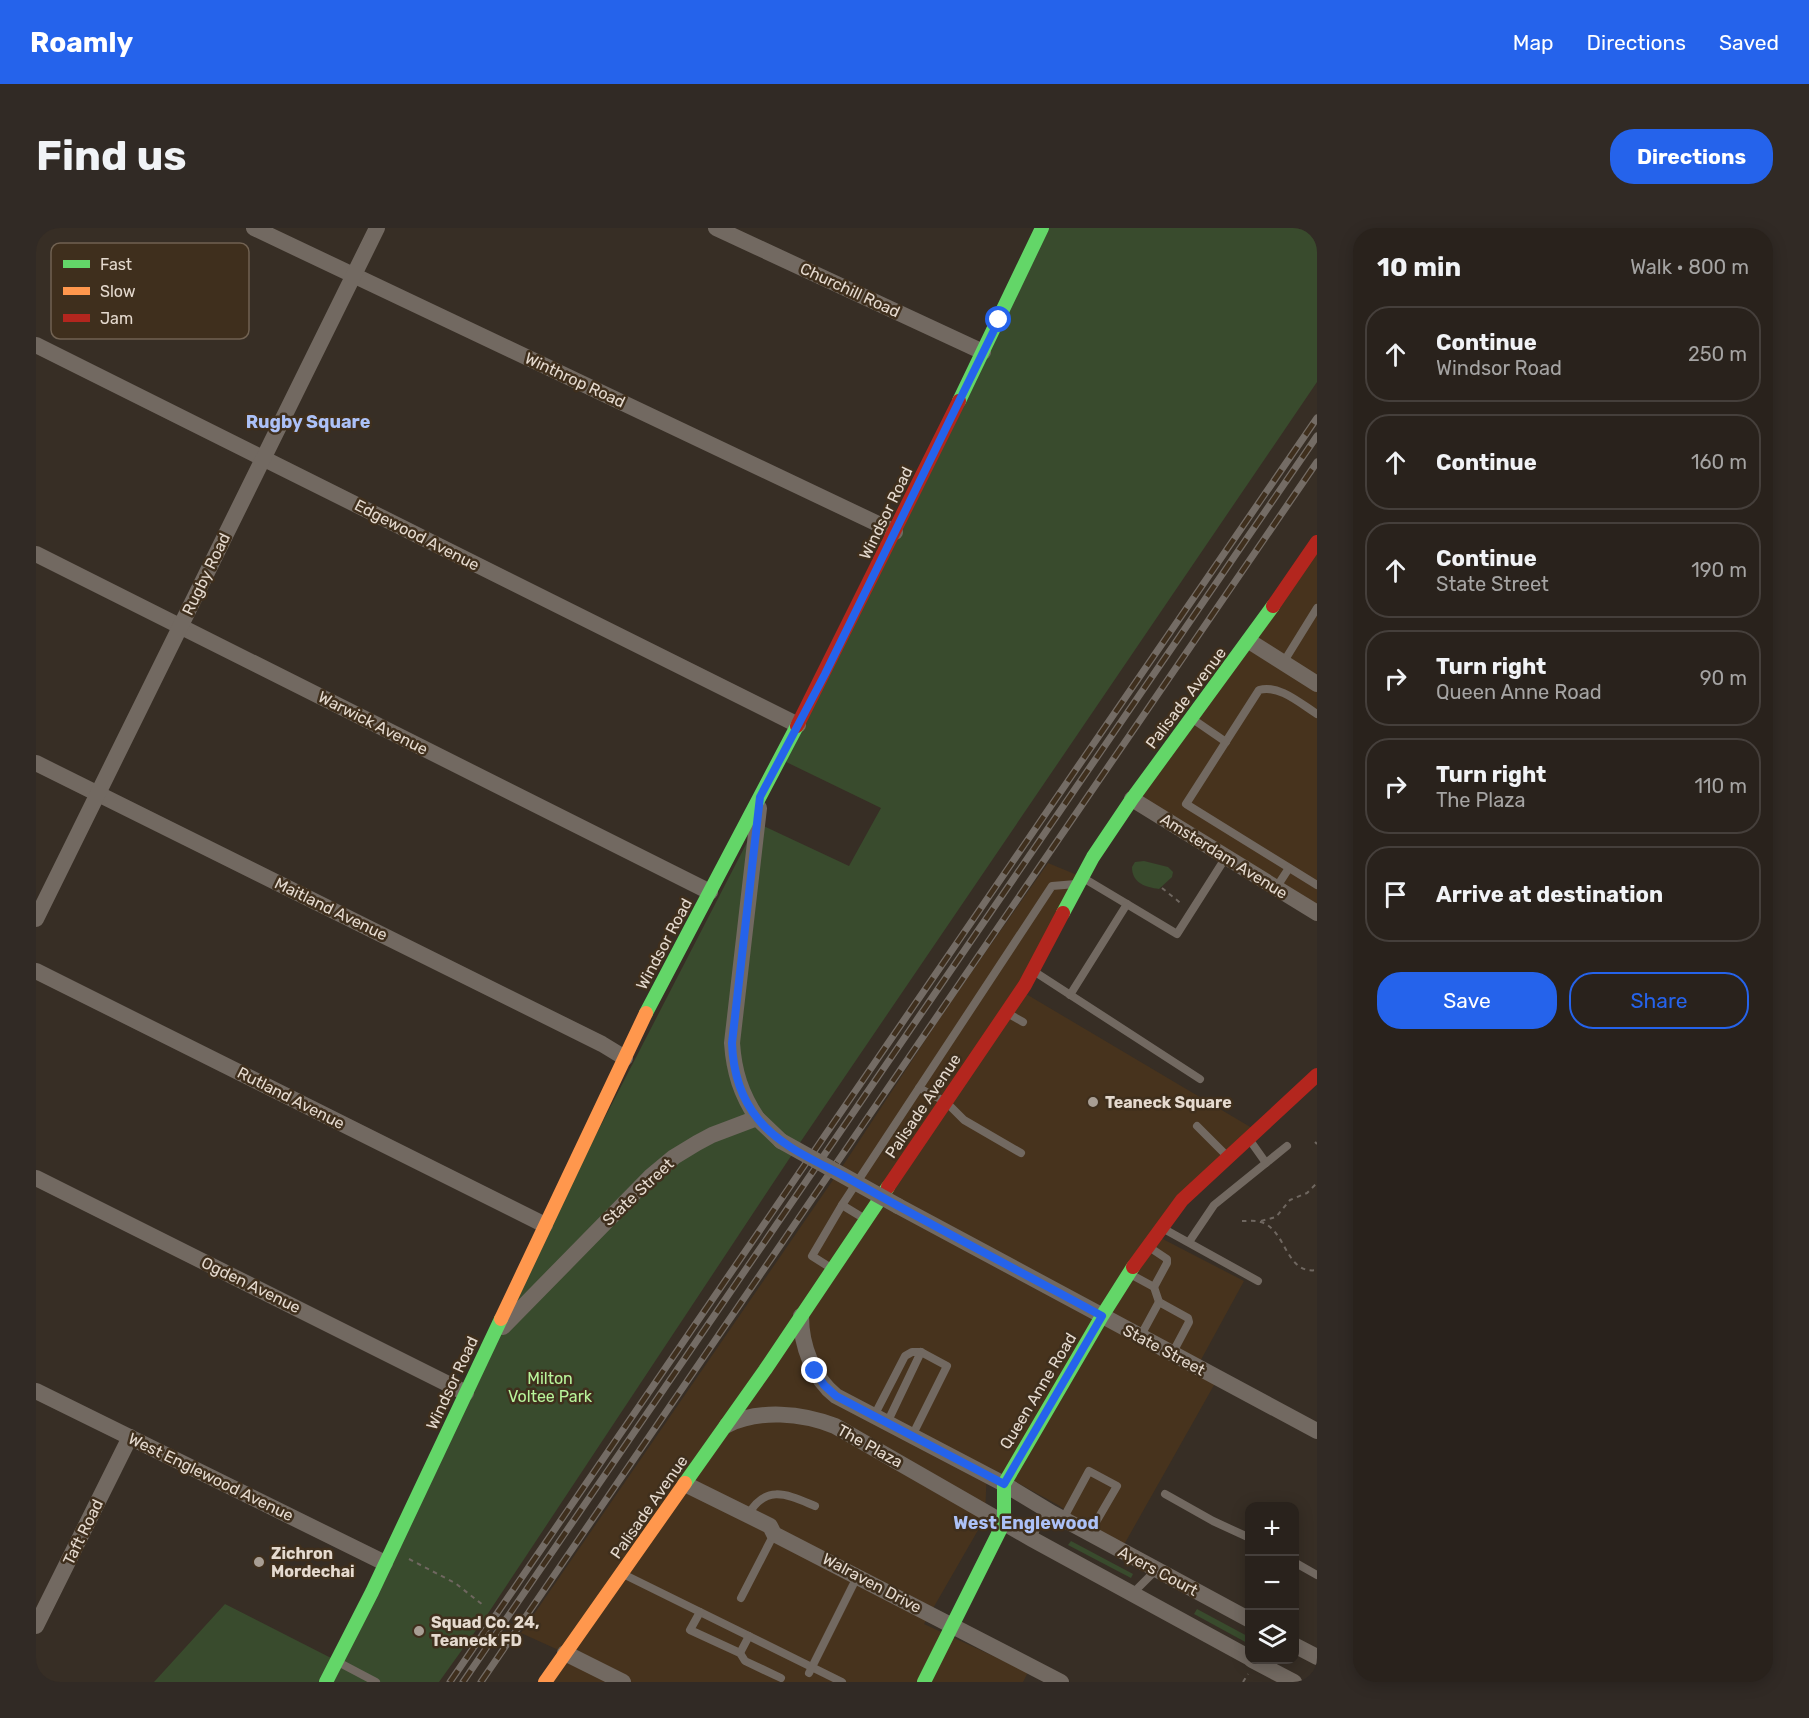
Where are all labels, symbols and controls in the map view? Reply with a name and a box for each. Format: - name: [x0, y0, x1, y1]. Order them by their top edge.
- text: Roamly: [30, 26, 133, 59]
- text: Map: [1513, 30, 1554, 55]
- text: Directions: [1587, 30, 1686, 55]
- text: Saved: [1719, 30, 1779, 55]
- button: Directions: [1610, 129, 1773, 184]
- text: Find us: [36, 131, 187, 181]
- legend: [51, 243, 249, 339]
- text: 10 min: [1377, 252, 1461, 283]
- text: Fast: [100, 255, 132, 274]
- text: Walk · 800 m: [1630, 255, 1749, 279]
- street label: Churchill Road: [797, 259, 903, 321]
- text: Slow: [100, 282, 136, 301]
- route start: [985, 306, 1011, 332]
- text: Jam: [100, 309, 133, 328]
- text: Continue: [1436, 329, 1537, 356]
- icon: ahead: [1379, 338, 1412, 371]
- text: 250 m: [1688, 342, 1747, 366]
- street label: Winthrop Road: [522, 348, 628, 412]
- text: Windsor Road: [1436, 356, 1562, 380]
- district label: Rugby Square: [246, 411, 371, 433]
- icon: ahead: [1379, 446, 1412, 479]
- text: Continue: [1436, 449, 1537, 476]
- text: 160 m: [1691, 450, 1747, 474]
- street label: Windsor Road: [855, 464, 917, 562]
- street label: Edgewood Avenue: [351, 495, 483, 575]
- street label: Rugby Road: [178, 530, 234, 618]
- text: Continue: [1436, 545, 1537, 572]
- icon: ahead: [1379, 554, 1412, 587]
- text: 190 m: [1691, 558, 1747, 582]
- text: State Street: [1436, 572, 1549, 596]
- street label: Palisade Avenue: [1142, 644, 1230, 752]
- text: Turn right: [1436, 653, 1546, 680]
- icon: right: [1379, 662, 1412, 695]
- text: 90 m: [1700, 666, 1747, 690]
- text: Queen Anne Road: [1436, 680, 1602, 704]
- street label: Warwick Avenue: [315, 687, 431, 759]
- text: Turn right: [1436, 761, 1546, 788]
- icon: right: [1379, 770, 1412, 803]
- text: 110 m: [1695, 774, 1747, 798]
- text: The Plaza: [1436, 788, 1525, 812]
- street label: Amsterdam Avenue: [1157, 809, 1291, 903]
- street label: Maitland Avenue: [271, 873, 391, 945]
- icon: arrive: [1379, 878, 1412, 911]
- text: Arrive at destination: [1436, 881, 1663, 908]
- street label: Windsor Road: [632, 895, 696, 993]
- button: Save: [1377, 972, 1557, 1029]
- button: Share: [1569, 972, 1749, 1029]
- street label: Palisade Avenue: [881, 1050, 965, 1162]
- street label: Rutland Avenue: [234, 1063, 348, 1133]
- place label: Teaneck Square: [1105, 1093, 1232, 1112]
- marker: Teaneck Square: [1086, 1095, 1100, 1109]
- street label: State Street: [598, 1154, 678, 1230]
- street label: Ogden Avenue: [198, 1253, 304, 1317]
- street label: State Street: [1120, 1320, 1208, 1380]
- street label: Queen Anne Road: [996, 1329, 1080, 1453]
- street label: Windsor Road: [422, 1333, 482, 1433]
- route end: [801, 1357, 827, 1383]
- park label: Milton Voltee Park: [508, 1369, 593, 1406]
- street label: The Plaza: [834, 1420, 906, 1472]
- street label: West Englewood Avenue: [125, 1429, 297, 1525]
- street label: Palisade Avenue: [606, 1452, 692, 1562]
- street label: Taft Road: [59, 1496, 107, 1568]
- map controls: [1245, 1502, 1299, 1664]
- button: +: [1245, 1502, 1299, 1556]
- district label: West Englewood: [953, 1512, 1099, 1534]
- street label: Ayers Court: [1115, 1542, 1201, 1600]
- place label: Zichron Mordechai: [271, 1544, 355, 1581]
- street label: Walraven Drive: [819, 1549, 925, 1617]
- marker: Zichron Mordechai: [252, 1555, 266, 1569]
- button: −: [1245, 1556, 1299, 1610]
- button: layers: [1245, 1610, 1299, 1664]
- place label: Squad Co. 24, Teaneck FD: [431, 1613, 539, 1650]
- marker: Squad Co. 24, Teaneck FD: [412, 1624, 426, 1638]

